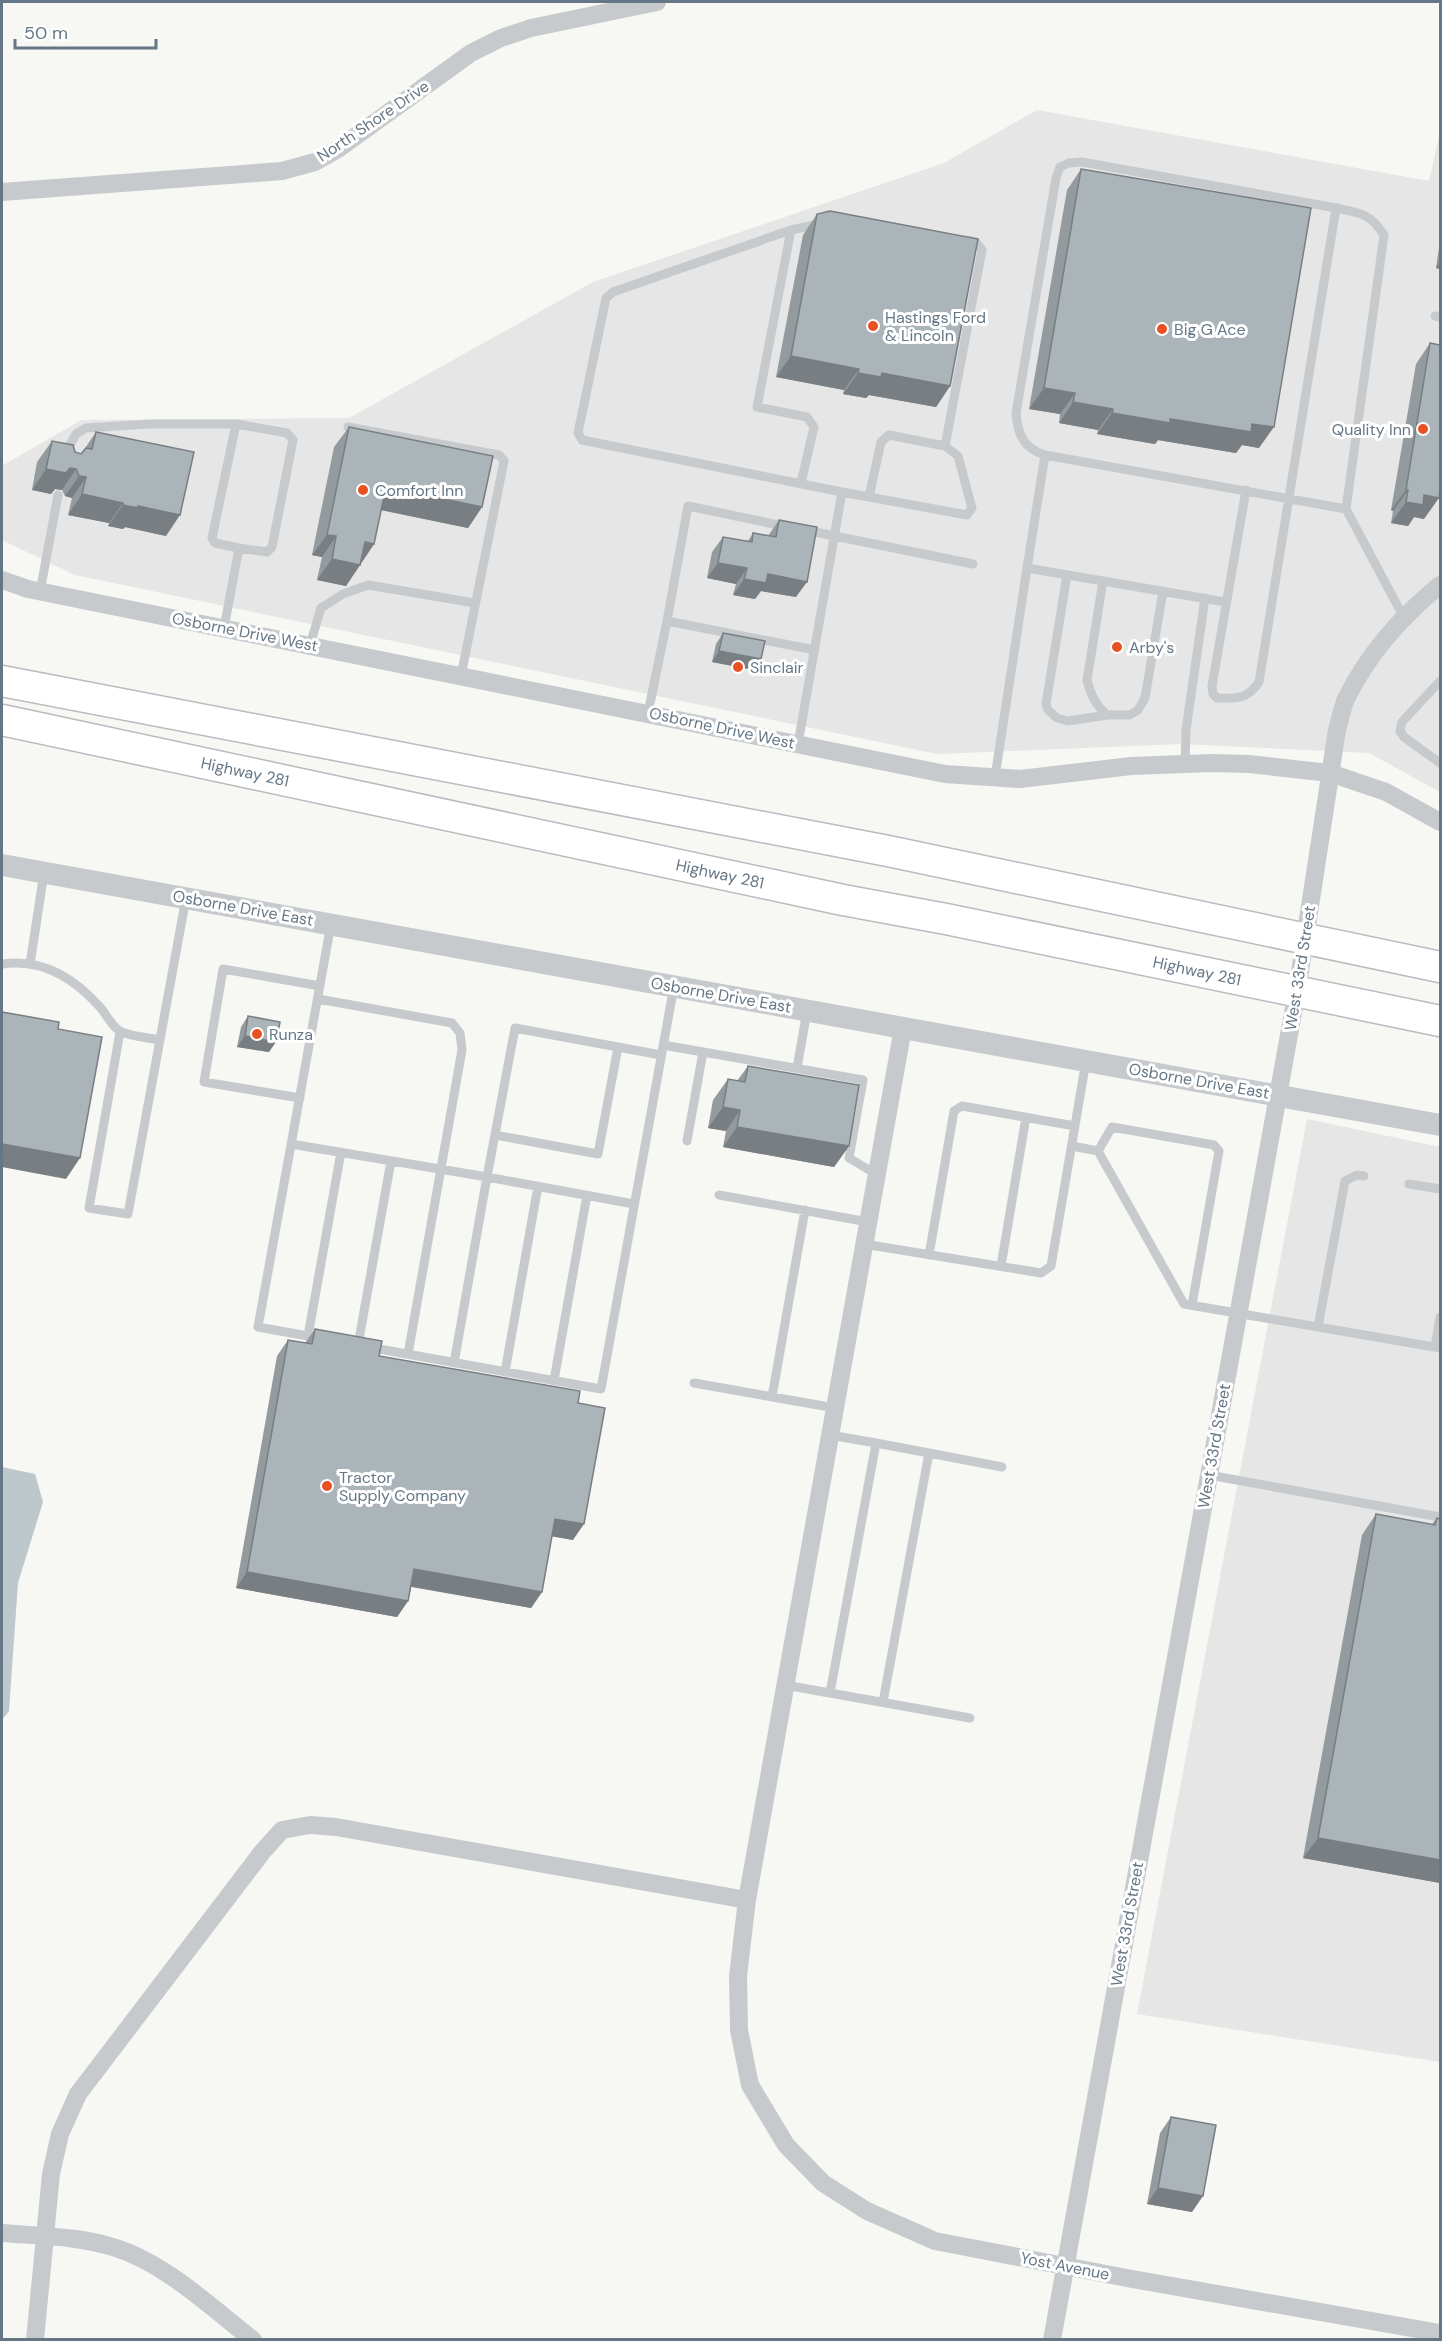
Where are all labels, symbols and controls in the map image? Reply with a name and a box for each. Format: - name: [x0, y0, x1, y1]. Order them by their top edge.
- scale bar: [15, 12, 156, 50]
- text: 50 m: [24, 21, 68, 45]
- street label: North Shore Drive: [313, 76, 433, 166]
- place label: Hastings Ford & Lincoln: [885, 307, 986, 346]
- marker: Hastings Ford & Lincoln: [866, 319, 880, 333]
- place label: Big G Ace: [1174, 319, 1246, 340]
- marker: Big G Ace: [1155, 322, 1169, 336]
- place label: Quality Inn: [1332, 419, 1411, 440]
- marker: Quality Inn: [1416, 422, 1430, 436]
- place label: Comfort Inn: [375, 480, 463, 501]
- marker: Comfort Inn: [356, 483, 370, 497]
- street label: Osborne Drive West: [170, 608, 320, 656]
- place label: Arby's: [1129, 637, 1174, 658]
- marker: Arby's: [1110, 640, 1124, 654]
- place label: Sinclair: [750, 657, 804, 678]
- marker: Sinclair: [731, 660, 745, 674]
- street label: Osborne Drive West: [647, 702, 797, 754]
- street label: Highway 281: [199, 752, 291, 792]
- street label: Highway 281: [674, 854, 766, 894]
- street label: Osborne Drive East: [171, 885, 315, 931]
- street label: West 33rd Street: [1280, 904, 1320, 1032]
- street label: Highway 281: [1151, 951, 1243, 991]
- street label: Osborne Drive East: [649, 972, 793, 1018]
- place label: Runza: [269, 1024, 313, 1045]
- marker: Runza: [250, 1027, 264, 1041]
- street label: Osborne Drive East: [1127, 1058, 1271, 1104]
- street label: West 33rd Street: [1193, 1382, 1235, 1510]
- place label: Tractor Supply Company: [339, 1467, 466, 1506]
- marker: Tractor Supply Company: [320, 1479, 334, 1493]
- street label: West 33rd Street: [1106, 1860, 1148, 1988]
- street label: Yost Avenue: [1019, 2247, 1111, 2285]

